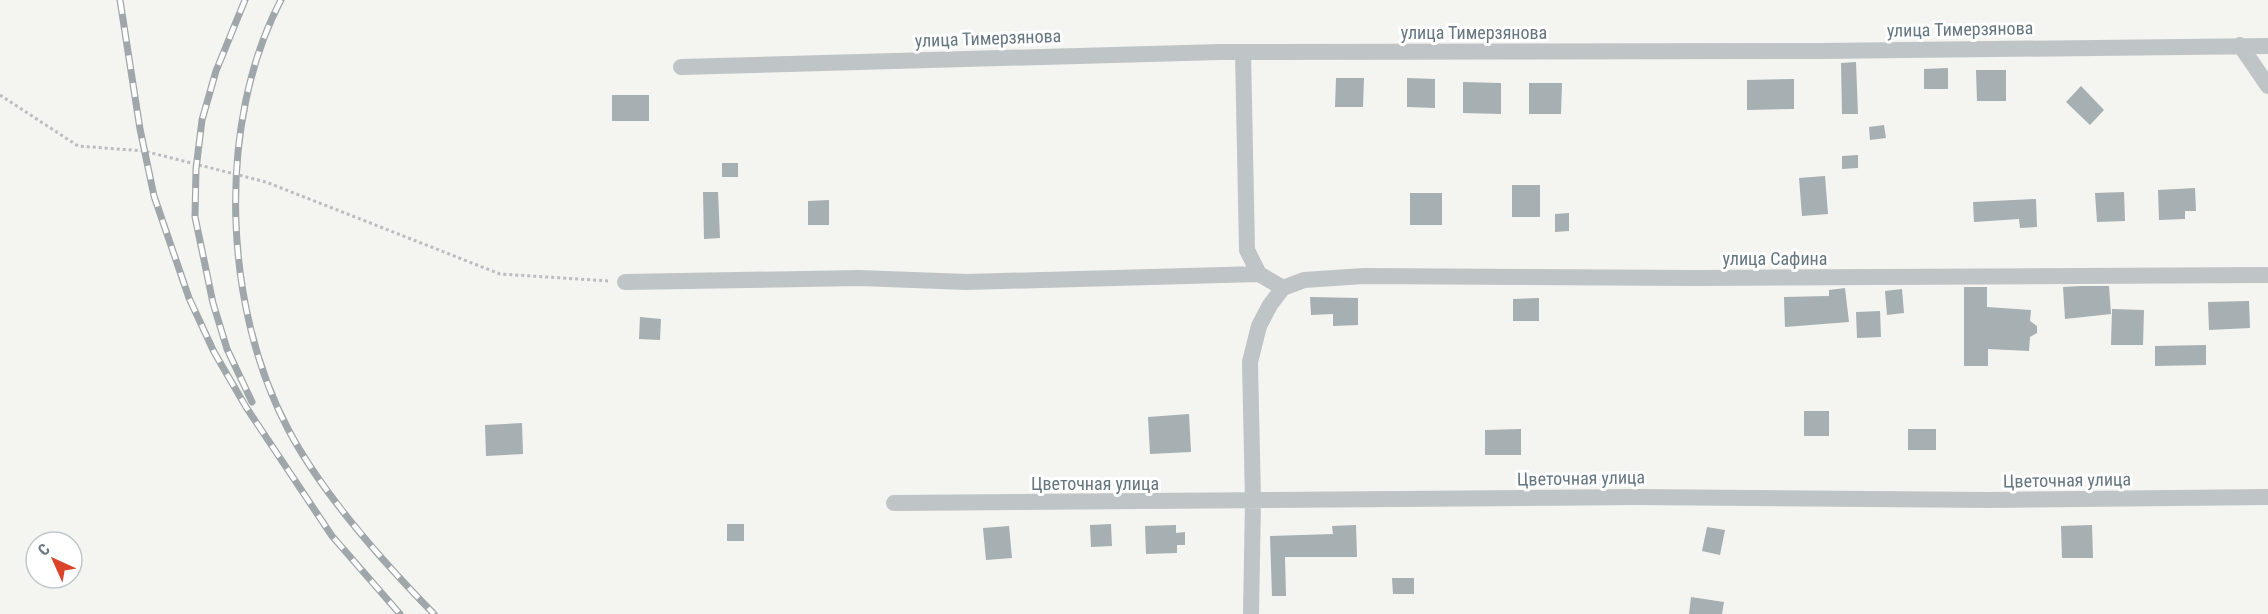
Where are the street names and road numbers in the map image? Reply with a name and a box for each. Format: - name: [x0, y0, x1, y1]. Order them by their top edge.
- street label: улица Тимерзянова: [1887, 17, 2033, 41]
- street label: улица Тимерзянова: [1401, 22, 1547, 43]
- street label: улица Тимерзянова: [914, 25, 1062, 51]
- street label: улица Сафина: [1723, 248, 1827, 269]
- street label: Цветочная улица: [1517, 466, 1645, 490]
- street label: Цветочная улица: [2003, 468, 2131, 492]
- street label: Цветочная улица: [1031, 473, 1159, 494]

